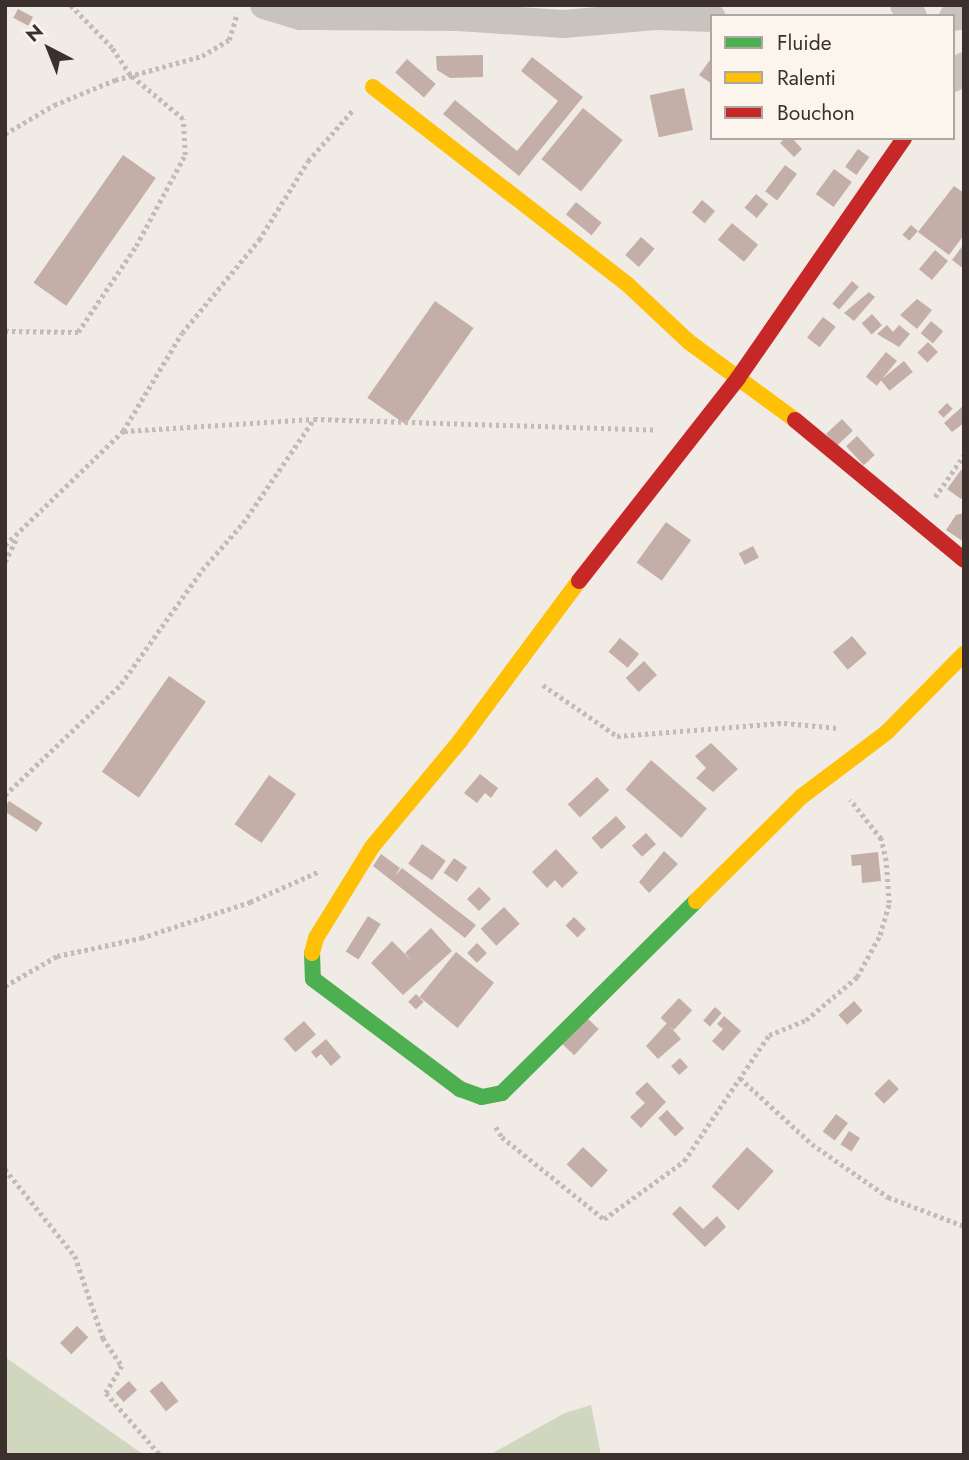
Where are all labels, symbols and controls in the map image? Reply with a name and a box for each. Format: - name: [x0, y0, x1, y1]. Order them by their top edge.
- north arrow: [14, 14, 84, 84]
- legend: [710, 14, 955, 140]
- text: N: [20, 18, 49, 48]
- text: Fluide: [777, 28, 832, 58]
- text: Ralenti: [777, 63, 836, 93]
- text: Bouchon: [777, 98, 855, 128]

